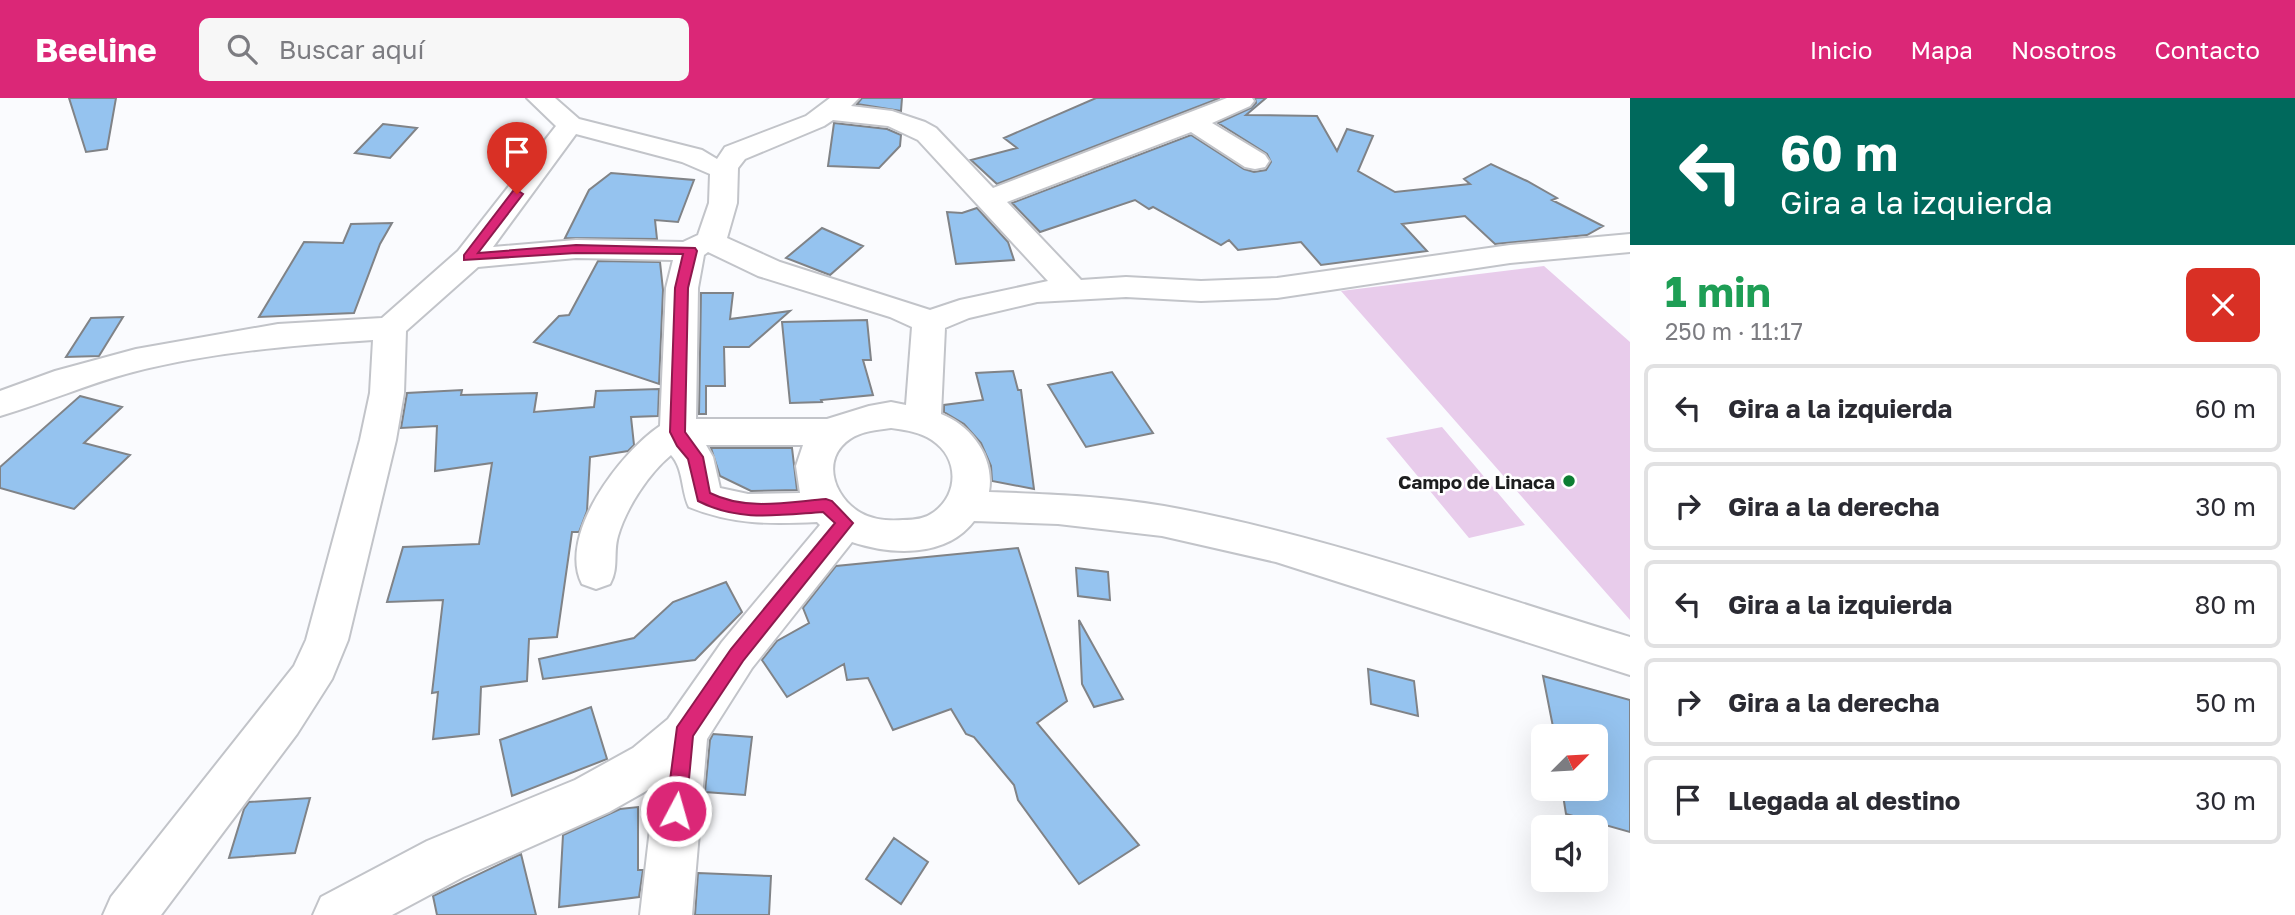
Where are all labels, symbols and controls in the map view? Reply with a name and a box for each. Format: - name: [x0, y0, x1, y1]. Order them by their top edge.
- search box: [199, 18, 689, 81]
- text: Beeline: [35, 30, 157, 69]
- icon: search: [223, 30, 261, 68]
- text: Buscar aquí: [279, 34, 425, 65]
- text: Inicio: [1810, 35, 1872, 64]
- text: Mapa: [1910, 35, 1973, 64]
- text: Nosotros: [2011, 35, 2117, 64]
- text: Contacto: [2155, 35, 2260, 64]
- pin: [487, 122, 547, 194]
- text: 60 m: [1780, 123, 1898, 182]
- icon: left: [1665, 126, 1756, 217]
- icon: arrive: [498, 133, 536, 171]
- text: Gira a la izquierda: [1780, 183, 2053, 221]
- text: 1 min: [1665, 266, 1771, 316]
- button: close: [2186, 268, 2260, 342]
- text: 250 m · 11:17: [1665, 317, 1803, 345]
- icon: left: [1669, 389, 1707, 427]
- text: Gira a la izquierda: [1728, 393, 1952, 424]
- text: 60 m: [2195, 393, 2256, 424]
- place label: Campo de Linaca: [1398, 470, 1555, 493]
- marker: Campo de Linaca: [1561, 473, 1577, 489]
- icon: right: [1669, 487, 1707, 525]
- text: Gira a la derecha: [1728, 491, 1940, 522]
- text: 30 m: [2195, 491, 2256, 522]
- icon: left: [1669, 585, 1707, 623]
- text: Gira a la izquierda: [1728, 589, 1952, 620]
- text: 80 m: [2195, 589, 2256, 620]
- icon: right: [1669, 683, 1707, 721]
- text: Gira a la derecha: [1728, 687, 1940, 718]
- text: 50 m: [2195, 687, 2256, 718]
- north arrow: [1531, 724, 1608, 802]
- map controls: [1531, 724, 1608, 892]
- position arrow: [639, 774, 713, 848]
- icon: arrive: [1669, 781, 1707, 819]
- text: Llegada al destino: [1728, 785, 1960, 816]
- text: 30 m: [2195, 785, 2256, 816]
- button: sound: [1531, 815, 1608, 892]

